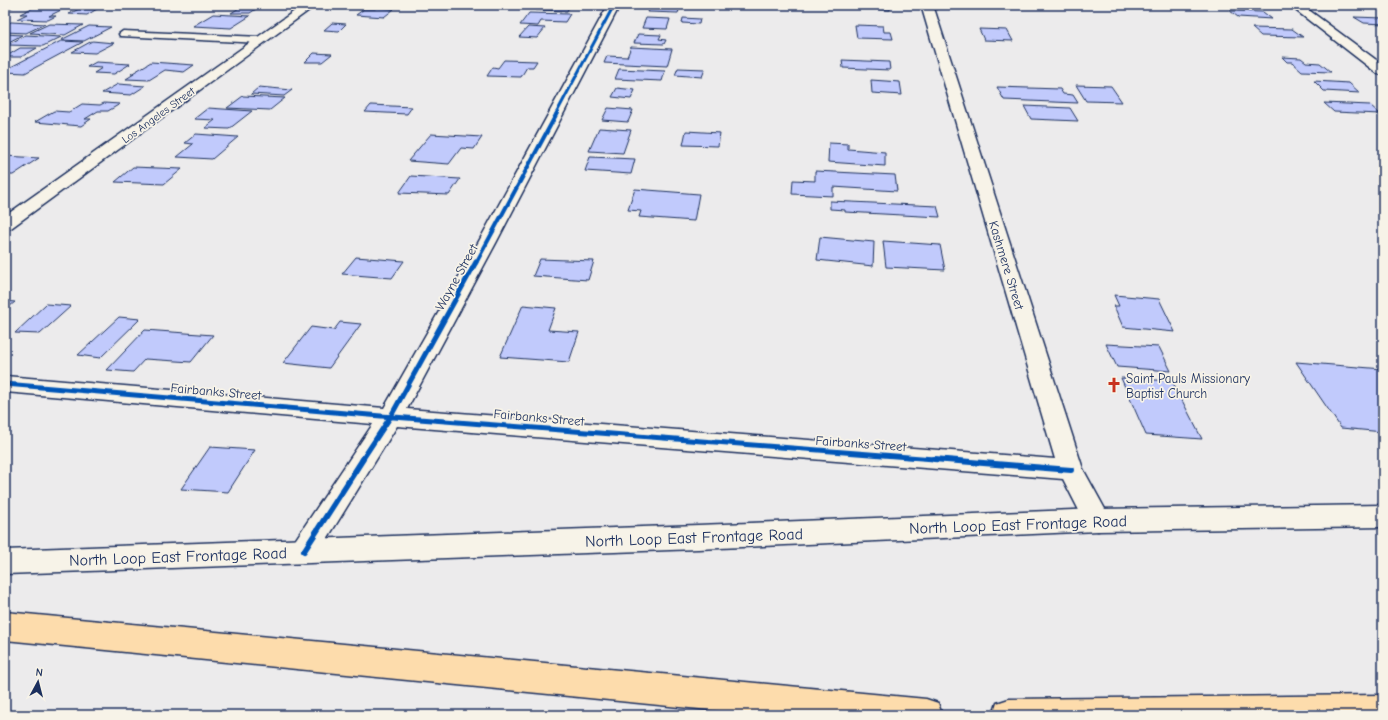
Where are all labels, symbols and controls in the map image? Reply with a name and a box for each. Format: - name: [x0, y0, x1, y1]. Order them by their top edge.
- street label: Los Angeles Street: [119, 84, 198, 146]
- street label: Kashmere Street: [986, 219, 1028, 313]
- street label: Wayne Street: [432, 240, 481, 313]
- place label: Saint Pauls Missionary Baptist Church: [1126, 371, 1250, 401]
- church icon: Saint Pauls Missionary Baptist Church: [1105, 376, 1123, 394]
- street label: Fairbanks Street: [170, 380, 263, 403]
- street label: Fairbanks Street: [493, 406, 586, 429]
- street label: Fairbanks Street: [815, 433, 908, 454]
- street label: North Loop East Frontage Road: [909, 512, 1127, 538]
- street label: North Loop East Frontage Road: [585, 525, 803, 551]
- street label: North Loop East Frontage Road: [69, 544, 287, 570]
- north arrow: [18, 662, 58, 702]
- text: N: [35, 666, 44, 679]

